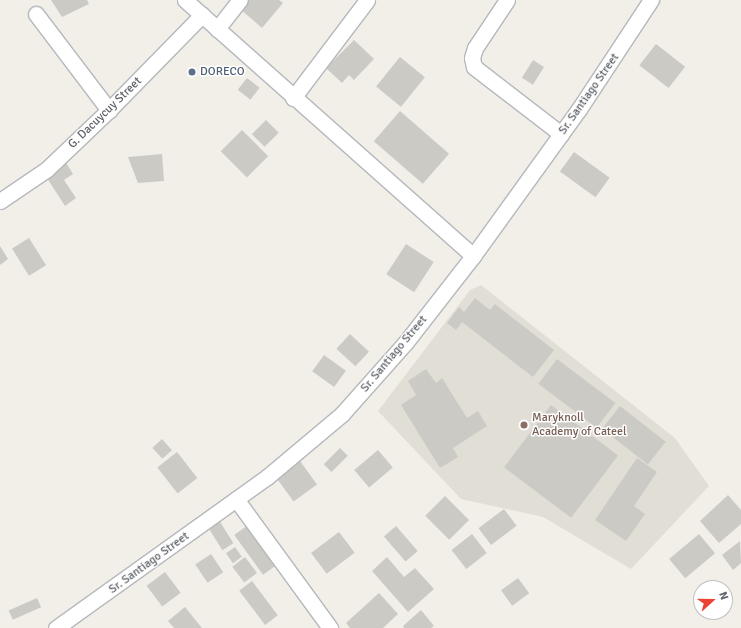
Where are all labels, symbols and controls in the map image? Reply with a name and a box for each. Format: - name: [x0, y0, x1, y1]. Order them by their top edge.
- street label: Sr. Santiago Street: [556, 51, 622, 137]
- place label: DORECO: [200, 65, 245, 79]
- marker: DORECO: [187, 67, 197, 77]
- street label: G. Dacuycuy Street: [65, 74, 145, 152]
- street label: Sr. Santiago Street: [358, 313, 430, 395]
- place label: Maryknoll Academy of Cateel: [532, 411, 626, 439]
- marker: Maryknoll Academy of Cateel: [519, 420, 529, 430]
- street label: Sr. Santiago Street: [106, 529, 192, 597]
- north arrow: [693, 580, 733, 620]
- text: N: [716, 590, 731, 602]

